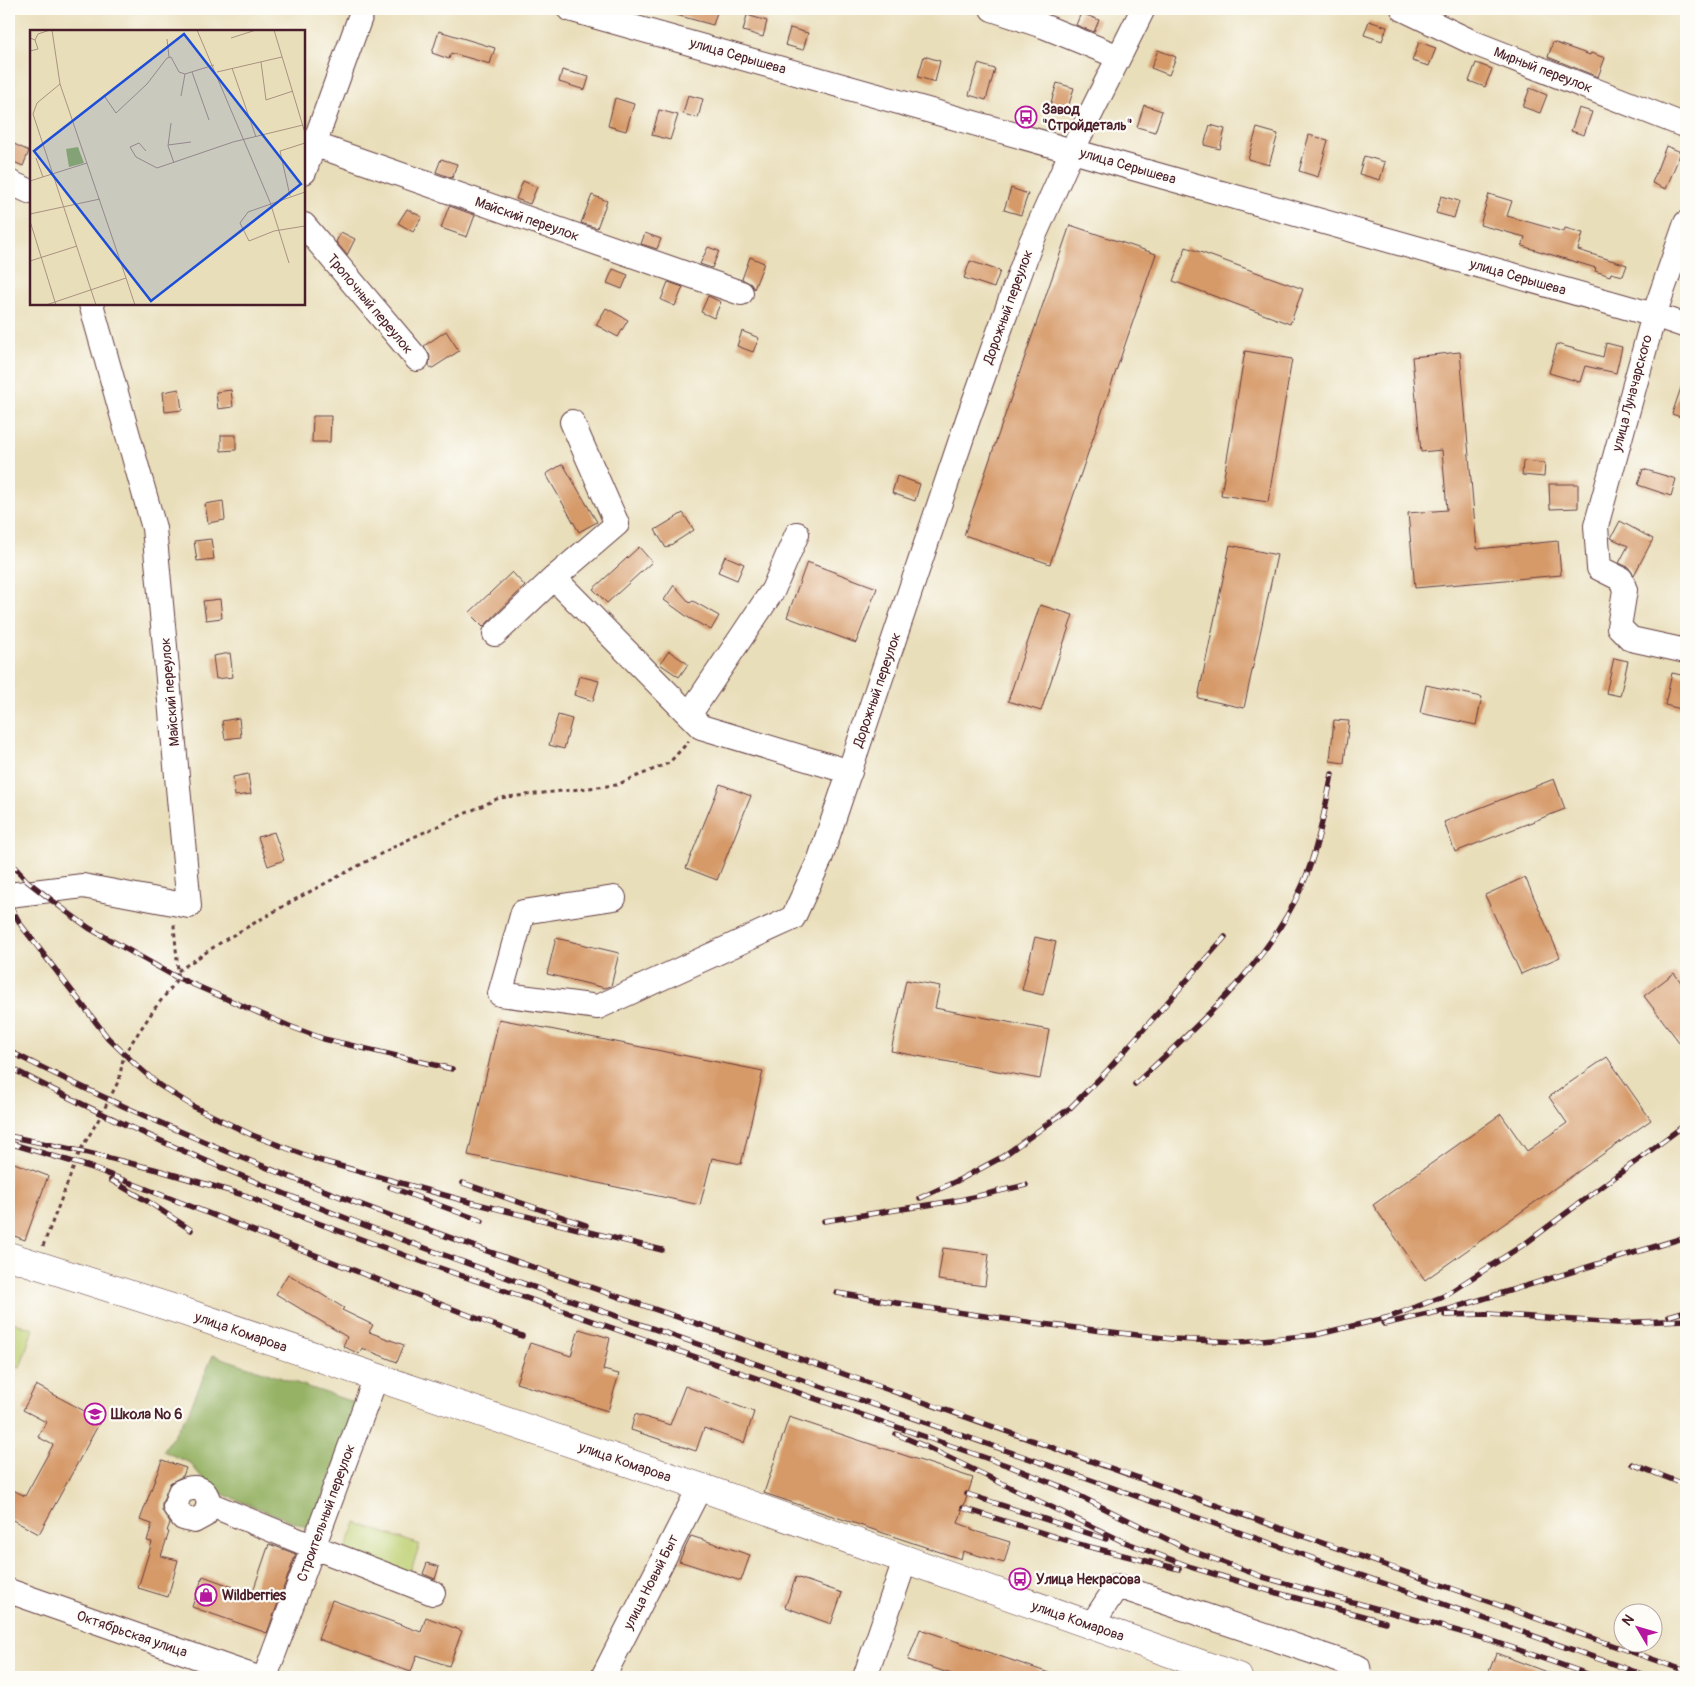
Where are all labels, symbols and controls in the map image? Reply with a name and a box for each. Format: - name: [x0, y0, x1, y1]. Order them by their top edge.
- inset map: [30, 30, 305, 305]
- street label: улица Серышева: [687, 34, 788, 78]
- street label: Мирный переулок: [1491, 43, 1595, 97]
- place label: Завод "Стройдеталь": [1042, 101, 1133, 134]
- bus stop icon: Завод "Стройдеталь": [1014, 105, 1038, 129]
- street label: улица Серышева: [1077, 144, 1178, 188]
- street label: Майский переулок: [473, 193, 581, 245]
- street label: Дорожный переулок: [979, 248, 1037, 367]
- street label: Тропочный переулок: [323, 251, 417, 357]
- street label: улица Серышева: [1467, 255, 1568, 299]
- street label: улица Луначарского: [1608, 332, 1656, 454]
- street label: Дорожный переулок: [849, 630, 905, 751]
- street label: Майский переулок: [157, 637, 183, 747]
- street label: улица Комарова: [192, 1308, 289, 1356]
- school or university icon: Школа № 6: [83, 1402, 107, 1426]
- place label: Школа № 6: [110, 1406, 182, 1423]
- street label: улица Комарова: [576, 1438, 673, 1486]
- street label: Строительный переулок: [293, 1442, 359, 1584]
- street label: улица Новый Быт: [619, 1532, 682, 1633]
- bus stop icon: Улица Некрасова: [1008, 1567, 1032, 1591]
- place label: Улица Некрасова: [1036, 1571, 1141, 1588]
- shop icon: Wildberries: [194, 1583, 218, 1607]
- place label: Wildberries: [222, 1587, 287, 1604]
- street label: улица Комарова: [1029, 1597, 1126, 1645]
- north arrow: [1612, 1604, 1662, 1654]
- street label: Октябрьская улица: [74, 1607, 190, 1661]
- text: N: [1619, 1611, 1638, 1629]

